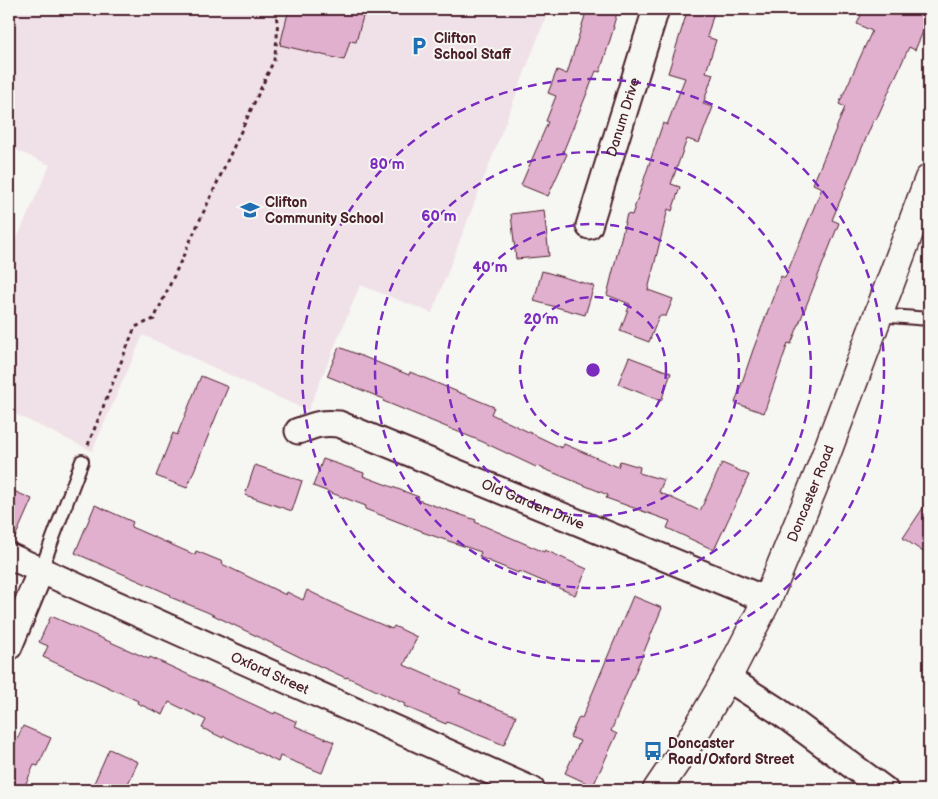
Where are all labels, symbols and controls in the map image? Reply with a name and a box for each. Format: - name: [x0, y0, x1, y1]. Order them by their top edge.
- place label: Clifton School Staff: [434, 30, 512, 63]
- parking icon: Clifton School Staff: [408, 35, 430, 57]
- street label: Danum Drive: [602, 75, 643, 159]
- text: 80 m: [369, 155, 405, 174]
- place label: Clifton Community School: [265, 194, 384, 227]
- school or university icon: Clifton Community School: [239, 199, 261, 221]
- text: 60 m: [421, 207, 457, 226]
- text: 40 m: [472, 258, 508, 277]
- text: 20 m: [524, 310, 559, 329]
- centre of rings: [584, 361, 602, 379]
- street label: Doncaster Road: [783, 442, 837, 544]
- street label: Old Garden Drive: [479, 475, 587, 533]
- street label: Oxford Street: [228, 648, 312, 698]
- place label: Doncaster Road/Oxford Street: [668, 735, 794, 768]
- bus stop icon: Doncaster Road/Oxford Street: [642, 740, 664, 762]

